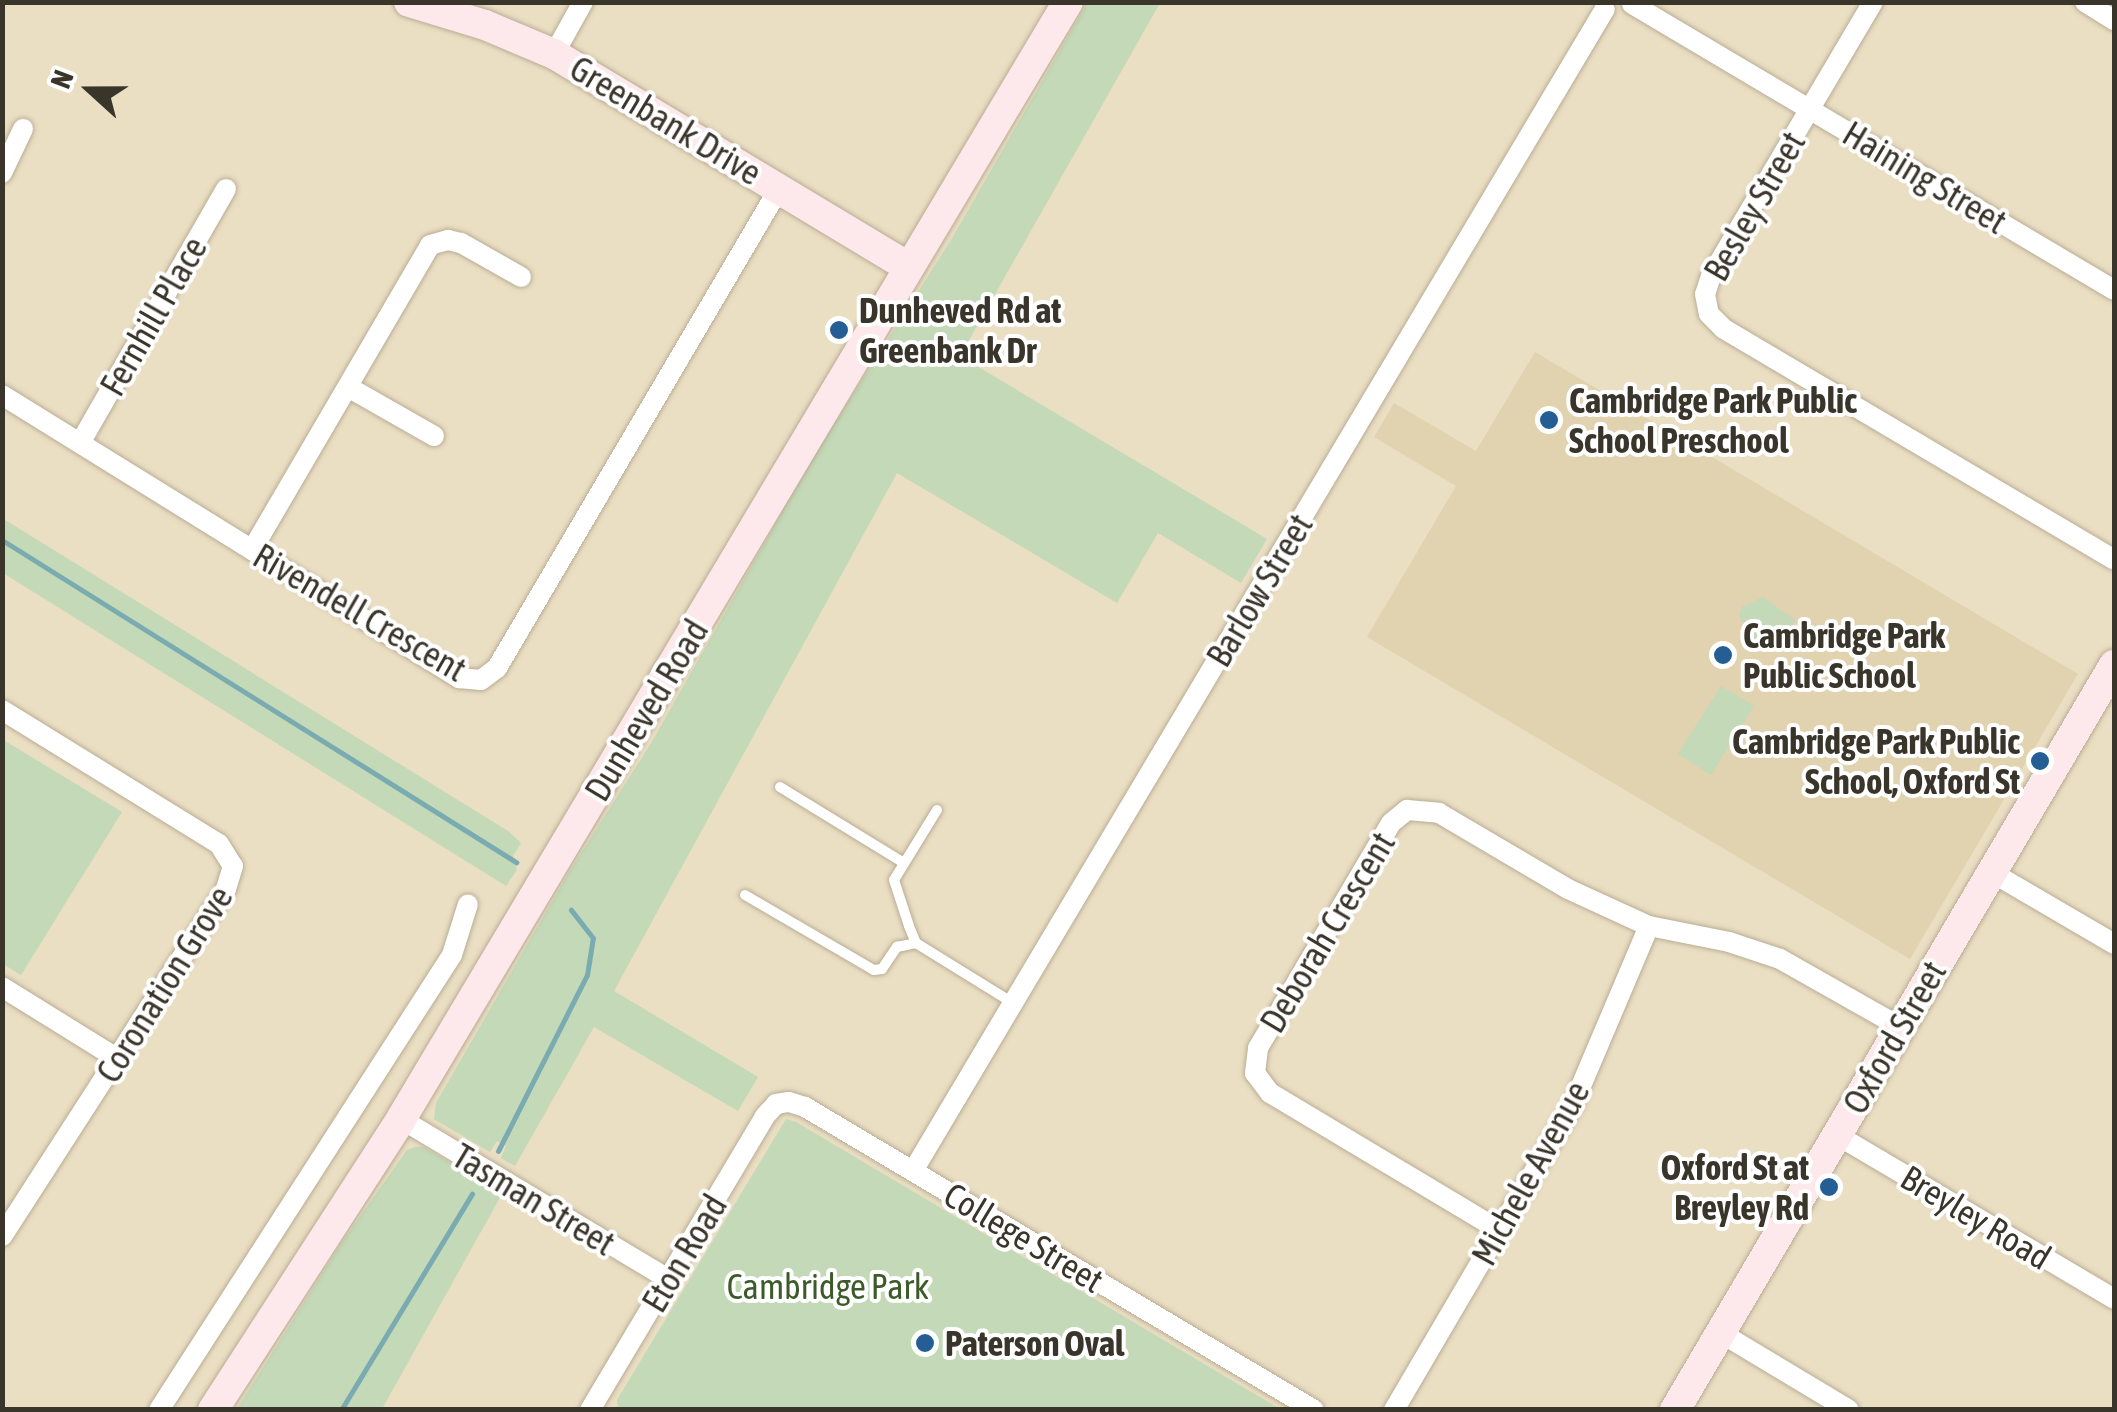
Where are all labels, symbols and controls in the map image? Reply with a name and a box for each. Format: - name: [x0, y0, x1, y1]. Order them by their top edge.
- north arrow: [40, 40, 140, 140]
- street label: Greenbank Drive: [563, 47, 769, 193]
- text: N: [44, 66, 80, 93]
- street label: Haining Street: [1836, 112, 2014, 242]
- street label: Besley Street: [1694, 124, 1814, 288]
- street label: Fernhill Place: [91, 229, 215, 403]
- place label: Dunheved Rd at Greenbank Dr: [859, 289, 1061, 371]
- marker: Dunheved Rd at Greenbank Dr: [828, 319, 850, 341]
- place label: Cambridge Park Public School Preschool: [1569, 379, 1857, 461]
- marker: Cambridge Park Public School Preschool: [1538, 409, 1560, 431]
- street label: Barlow Street: [1197, 506, 1321, 674]
- street label: Rivendell Crescent: [246, 534, 474, 690]
- street label: Dunheved Road: [575, 612, 717, 808]
- place label: Cambridge Park Public School: [1743, 614, 1945, 696]
- marker: Cambridge Park Public School: [1712, 644, 1734, 666]
- place label: Cambridge Park Public School, Oxford St: [1732, 720, 2020, 802]
- marker: Cambridge Park Public School, Oxford St: [2029, 750, 2051, 772]
- street label: Deborah Crescent: [1251, 824, 1403, 1040]
- street label: Coronation Grove: [87, 878, 241, 1090]
- street label: Oxford Street: [1834, 953, 1954, 1121]
- street label: Michele Avenue: [1462, 1074, 1598, 1272]
- street label: Tasman Street: [445, 1134, 623, 1264]
- place label: Oxford St at Breyley Rd: [1661, 1146, 1809, 1228]
- street label: Breyley Road: [1893, 1156, 2059, 1278]
- street label: College Street: [937, 1173, 1111, 1301]
- marker: Oxford St at Breyley Rd: [1818, 1176, 1840, 1198]
- street label: Eton Road: [633, 1187, 735, 1319]
- park label: Cambridge Park: [727, 1265, 929, 1307]
- place label: Paterson Oval: [945, 1322, 1124, 1364]
- marker: Paterson Oval: [914, 1332, 936, 1354]

